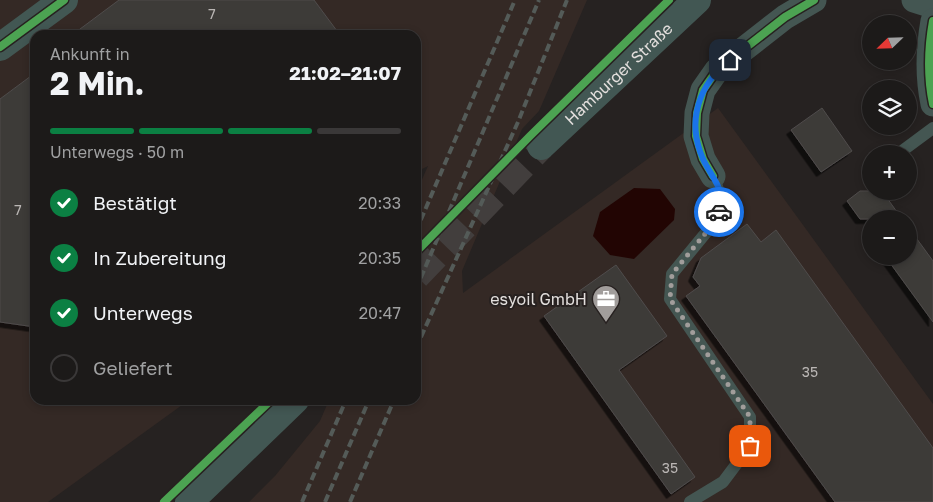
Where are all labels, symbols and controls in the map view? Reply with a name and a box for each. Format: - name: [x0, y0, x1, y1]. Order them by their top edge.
- house number: 7: [208, 5, 216, 22]
- north arrow: [862, 15, 918, 70]
- map controls: [862, 15, 917, 265]
- street label: Hamburger Straße: [560, 18, 676, 129]
- pin: [709, 39, 751, 81]
- text: Ankunft in: [50, 44, 130, 64]
- icon: home: [716, 46, 744, 74]
- text: 21:02–21:07: [289, 61, 401, 84]
- text: 2 Min.: [50, 64, 144, 102]
- button: layers: [862, 80, 917, 135]
- text: Unterwegs · 50 m: [50, 142, 184, 162]
- button: +: [862, 145, 917, 200]
- courier: [694, 187, 744, 237]
- icon: check: [50, 189, 78, 217]
- text: Bestätigt: [93, 191, 177, 214]
- text: 20:33: [358, 193, 401, 213]
- icon: car: [705, 198, 733, 226]
- house number: 7: [14, 201, 22, 218]
- button: −: [862, 210, 917, 265]
- icon: check: [50, 244, 78, 272]
- text: In Zubereitung: [93, 246, 226, 269]
- text: 20:35: [358, 248, 401, 268]
- office icon: esyoil GmbH: [591, 284, 621, 323]
- place label: esyoil GmbH: [490, 289, 587, 309]
- icon: check: [50, 299, 78, 327]
- text: Unterwegs: [93, 301, 193, 324]
- text: 20:47: [359, 303, 401, 323]
- text: Geliefert: [93, 356, 173, 379]
- house number: 35: [802, 363, 818, 380]
- pin: [729, 425, 771, 467]
- icon: bag: [736, 432, 764, 460]
- house number: 35: [662, 459, 678, 476]

